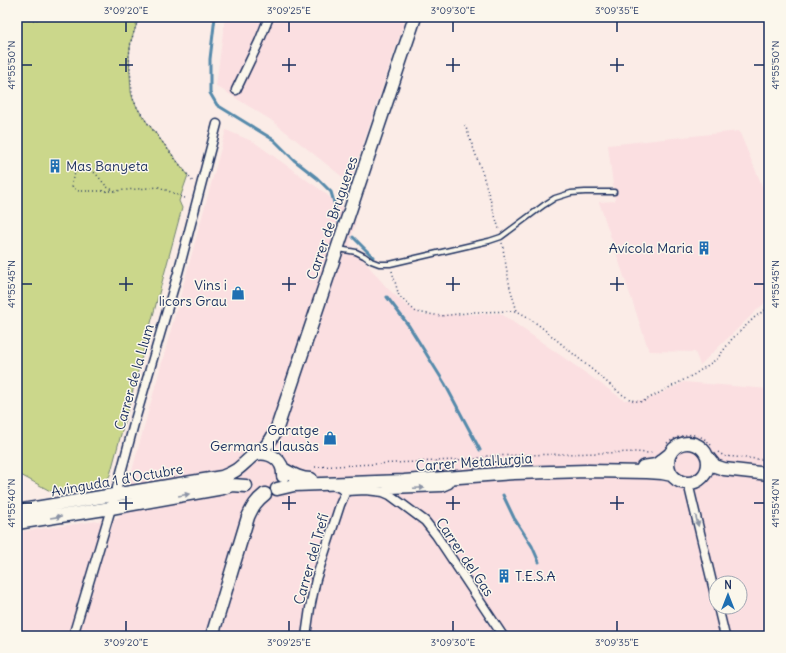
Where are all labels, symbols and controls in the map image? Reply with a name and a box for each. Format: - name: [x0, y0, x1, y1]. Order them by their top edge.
- text: 3°09'20"E: [104, 4, 148, 17]
- text: 3°09'25"E: [267, 4, 311, 17]
- text: 3°09'30"E: [431, 4, 476, 17]
- text: 3°09'35"E: [595, 4, 639, 17]
- text: 41°55'50"N: [5, 40, 18, 90]
- text: 41°55'50"N: [769, 40, 782, 90]
- street label: Carrer de Brugueres: [302, 154, 362, 282]
- place label: Mas Banyeta: [66, 157, 148, 175]
- building icon: Mas Banyeta: [47, 158, 63, 174]
- place label: Avícola Maria: [609, 239, 693, 257]
- building icon: Avícola Maria: [696, 240, 712, 256]
- text: 41°55'45"N: [5, 260, 18, 308]
- text: 41°55'45"N: [769, 260, 782, 308]
- place label: Vins i licors Grau: [159, 276, 227, 310]
- shop icon: Vins i licors Grau: [230, 285, 246, 301]
- street label: Carrer de la Llum: [110, 322, 158, 432]
- place label: Garatge Germans Llausàs: [210, 421, 319, 455]
- shop icon: Garatge Germans Llausàs: [322, 430, 338, 446]
- street label: Carrer Metal·lurgia: [415, 449, 533, 475]
- street label: Avinguda 1 d'Octubre: [50, 460, 184, 500]
- text: 41°55'40"N: [5, 479, 18, 527]
- text: 41°55'40"N: [769, 479, 782, 527]
- one-way arrow: [413, 484, 425, 491]
- one-way arrow: [178, 492, 190, 498]
- street label: Carrer del Trefí: [289, 511, 333, 607]
- one-way arrow: [49, 514, 62, 520]
- street label: Carrer del Gas: [432, 514, 498, 600]
- one-way arrow: [694, 515, 700, 527]
- place label: T.E.S.A: [515, 567, 555, 585]
- building icon: T.E.S.A: [496, 568, 512, 584]
- north arrow: [708, 575, 748, 615]
- text: N: [724, 578, 732, 592]
- text: 3°09'20"E: [104, 636, 148, 649]
- text: 3°09'25"E: [267, 636, 311, 649]
- text: 3°09'30"E: [431, 636, 476, 649]
- text: 3°09'35"E: [595, 636, 639, 649]

